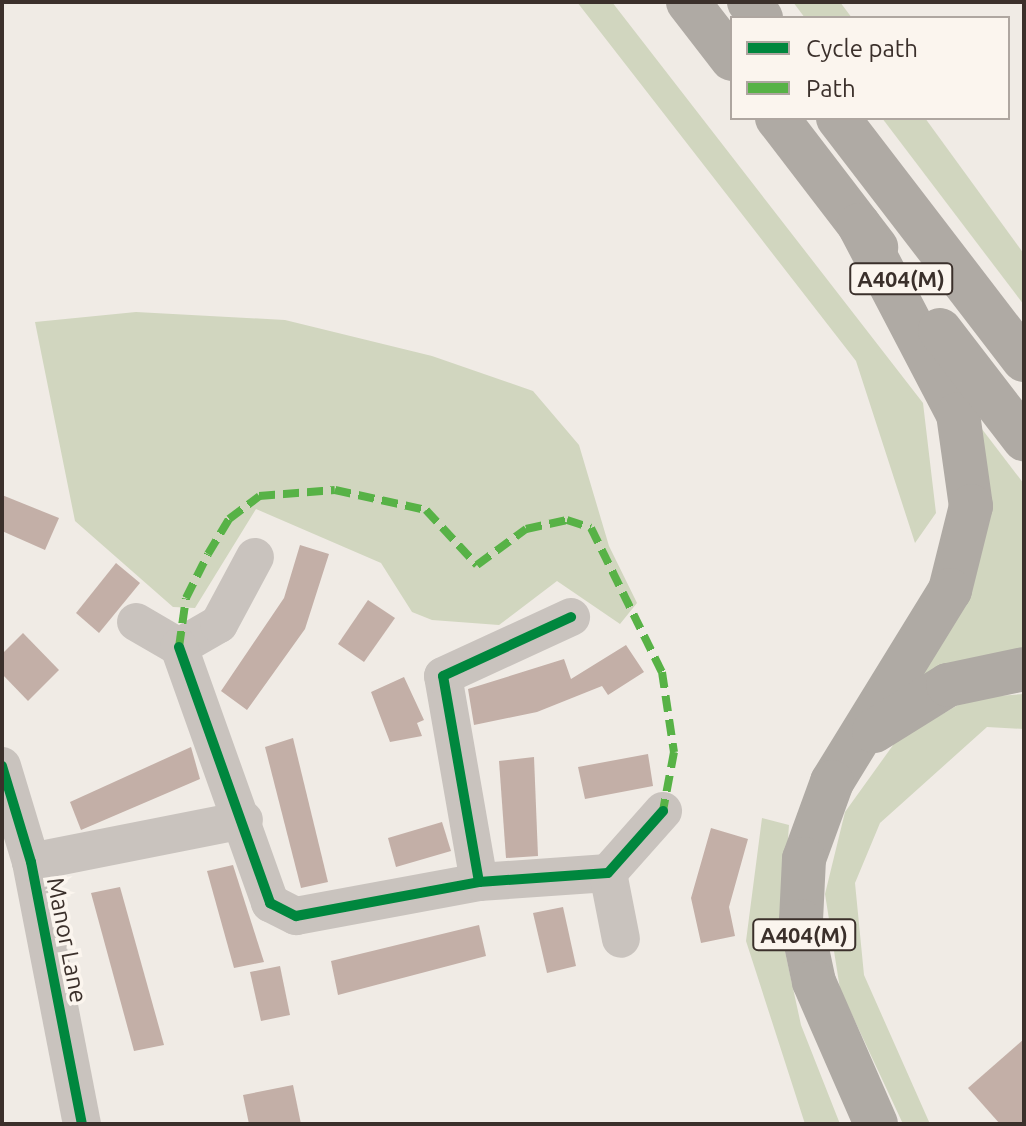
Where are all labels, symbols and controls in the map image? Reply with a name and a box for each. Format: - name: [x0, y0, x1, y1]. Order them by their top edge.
- legend: [730, 16, 1010, 120]
- text: Cycle path: [806, 35, 918, 62]
- text: Path: [806, 75, 856, 102]
- road number: A404(M): [849, 261, 953, 297]
- street label: Manor Lane: [41, 875, 93, 1005]
- road number: A404(M): [752, 917, 856, 953]

